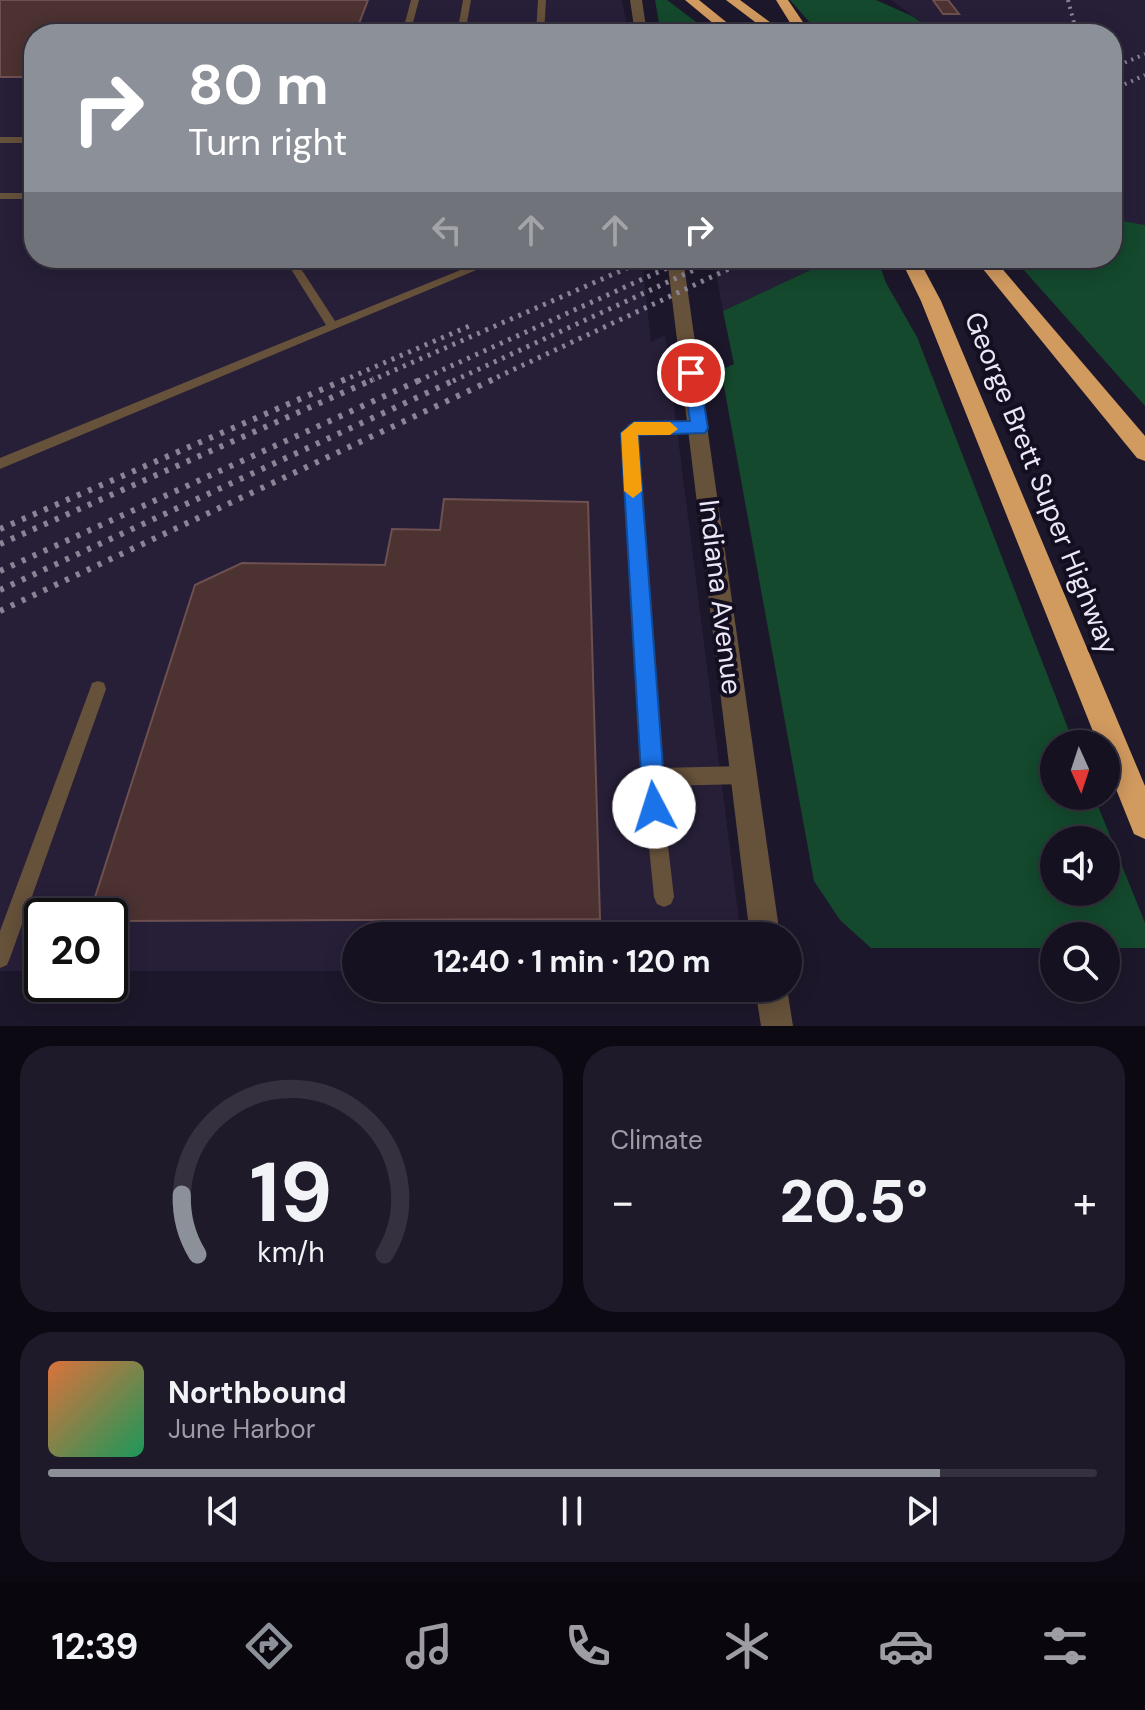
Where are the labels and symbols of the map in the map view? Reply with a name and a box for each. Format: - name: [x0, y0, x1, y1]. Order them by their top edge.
- street label: George Brett Super Highway: [956, 307, 1127, 660]
- pin: [657, 339, 725, 407]
- street label: Indiana Avenue: [690, 498, 751, 697]
- north arrow: [1040, 730, 1120, 810]
- position arrow: [612, 765, 696, 849]
- speed limit sign: 20: [24, 898, 128, 1002]

